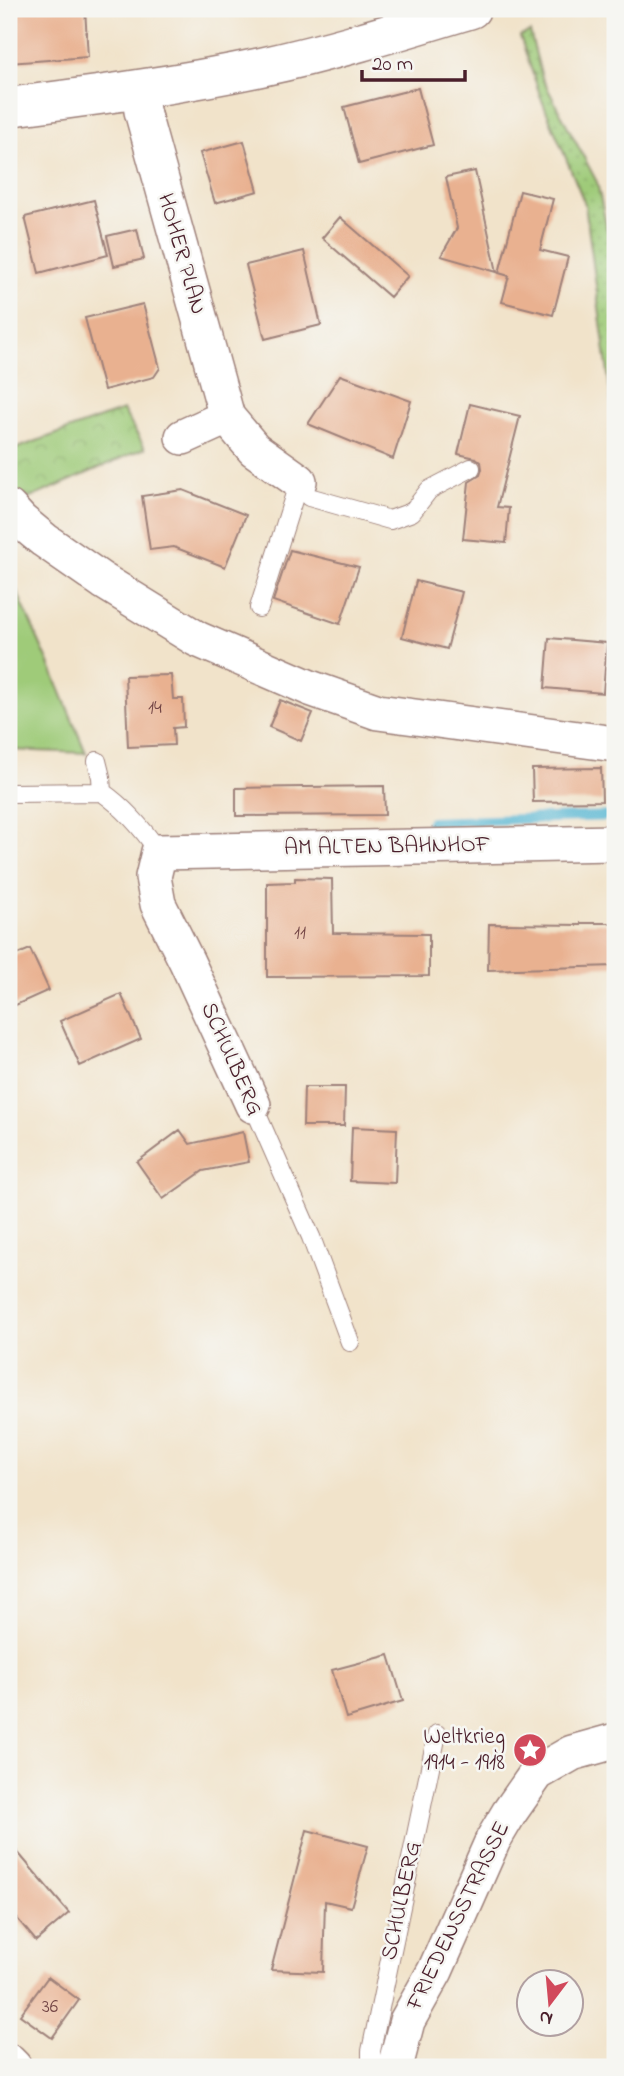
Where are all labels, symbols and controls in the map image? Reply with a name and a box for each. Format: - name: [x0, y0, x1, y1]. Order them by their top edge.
- scale bar: [362, 38, 465, 82]
- text: 20 m: [372, 50, 413, 80]
- street label: HOHER PLAN: [148, 190, 214, 318]
- house number: 14: [148, 695, 162, 722]
- street label: AM ALTEN BAHNHOF: [284, 829, 491, 865]
- house number: 11: [294, 920, 306, 947]
- street label: SCHULBERG: [191, 997, 271, 1121]
- place label: Weltkrieg 1914 - 1918: [423, 1721, 505, 1780]
- place icon: Weltkrieg 1914 - 1918: [511, 1731, 549, 1769]
- street label: FRIEDENSSTRASSE: [398, 1816, 519, 2017]
- street label: SCHULBERG: [373, 1839, 431, 1963]
- north arrow: [516, 1968, 586, 2038]
- house number: 36: [42, 1994, 58, 2021]
- text: N: [536, 2002, 556, 2032]

